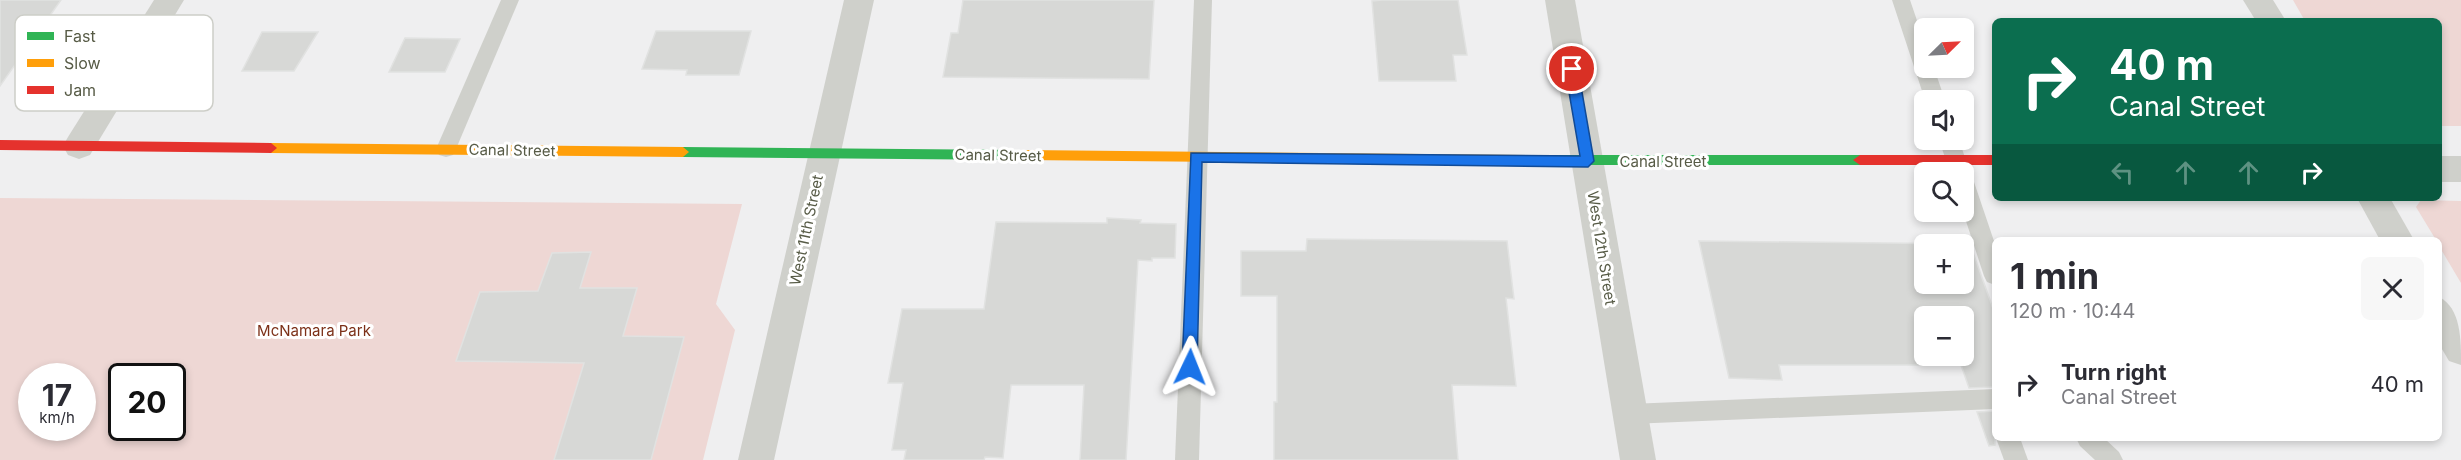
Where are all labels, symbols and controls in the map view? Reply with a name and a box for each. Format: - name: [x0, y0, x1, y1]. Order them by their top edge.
- legend: [15, 15, 213, 111]
- north arrow: [1914, 18, 1974, 78]
- map controls: [1914, 18, 1974, 366]
- text: Fast: [64, 26, 96, 46]
- text: 40 m: [2109, 39, 2214, 90]
- icon: right: [2010, 42, 2088, 120]
- pin: [1546, 43, 1597, 94]
- icon: arrive: [1555, 52, 1588, 85]
- text: Slow: [64, 53, 101, 73]
- text: Jam: [64, 80, 96, 100]
- button: sound: [1914, 90, 1974, 150]
- text: Canal Street: [2109, 90, 2265, 123]
- street label: Canal Street: [468, 140, 556, 160]
- street label: Canal Street: [954, 145, 1042, 165]
- street label: Canal Street: [1620, 152, 1707, 171]
- icon: left: [2106, 156, 2139, 189]
- icon: ahead: [2169, 156, 2202, 189]
- icon: ahead: [2232, 156, 2265, 189]
- icon: right: [2295, 156, 2328, 189]
- button: search: [1914, 162, 1974, 222]
- street label: West 11th Street: [785, 173, 827, 287]
- street label: West 12th Street: [1584, 190, 1620, 307]
- button: +: [1914, 234, 1974, 294]
- text: 1 min: [2010, 254, 2099, 298]
- button: close: [2361, 257, 2424, 320]
- text: 120 m · 10:44: [2010, 299, 2135, 323]
- button: −: [1914, 306, 1974, 366]
- park label: McNamara Park: [257, 321, 372, 340]
- position arrow: [1158, 335, 1222, 399]
- text: Turn right: [2061, 359, 2167, 385]
- speed limit sign: 20: [108, 363, 186, 441]
- icon: right: [2010, 368, 2043, 401]
- text: 40 m: [2370, 371, 2424, 397]
- text: 17: [42, 377, 72, 413]
- text: Canal Street: [2061, 385, 2177, 409]
- text: km/h: [39, 408, 75, 427]

